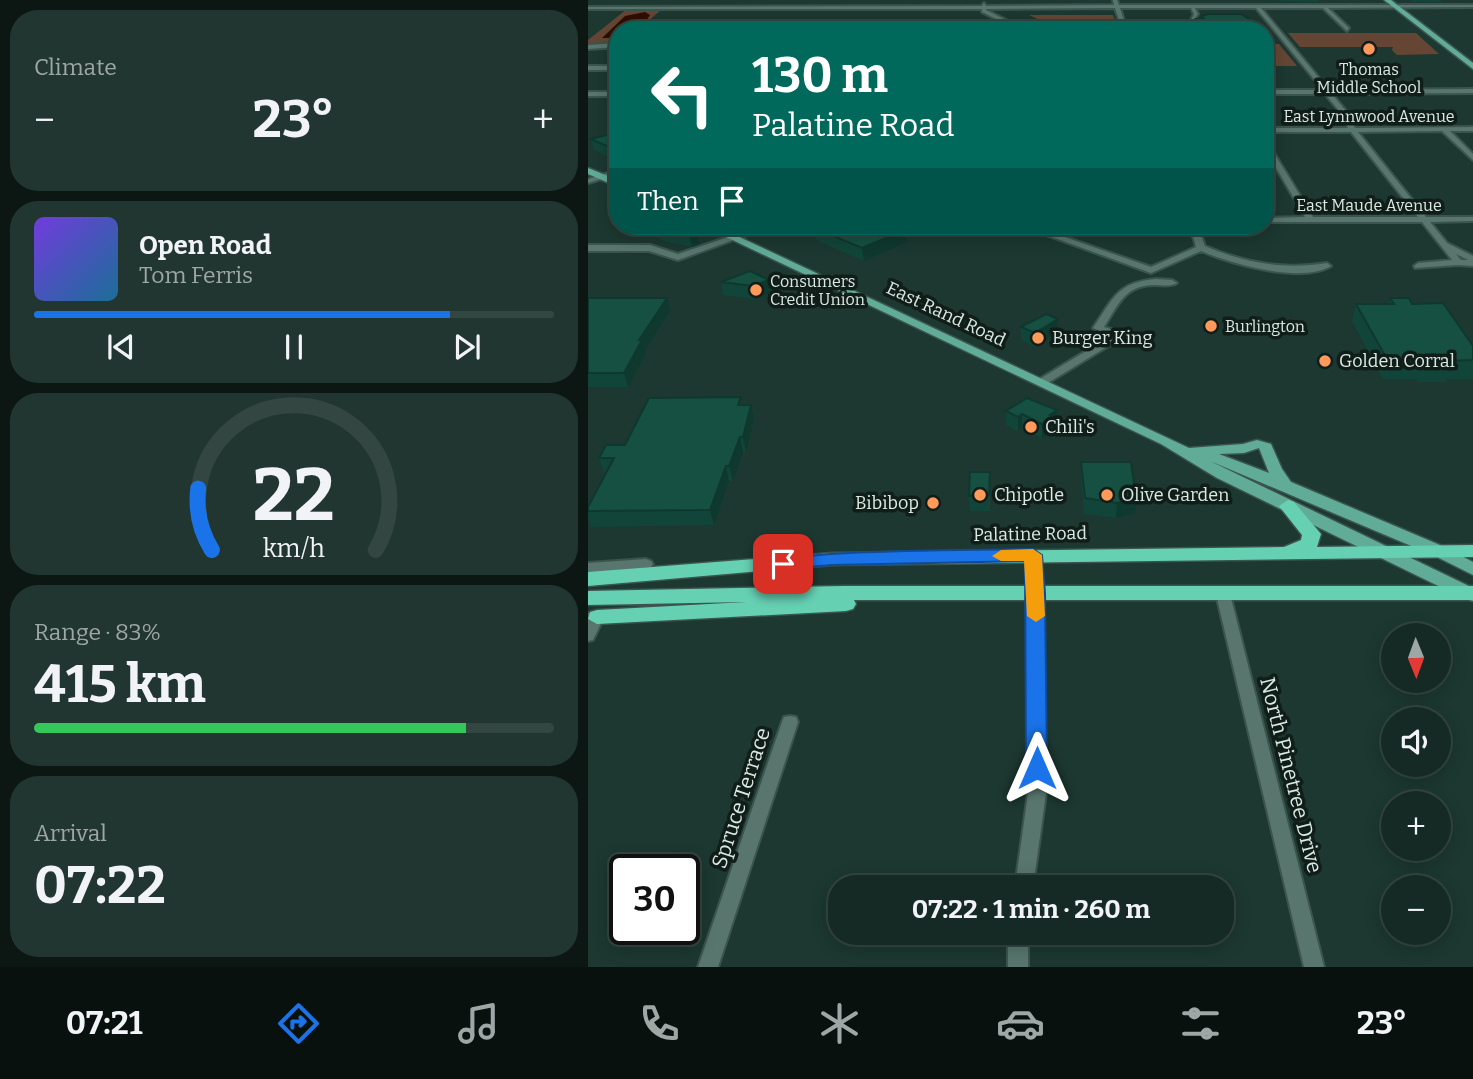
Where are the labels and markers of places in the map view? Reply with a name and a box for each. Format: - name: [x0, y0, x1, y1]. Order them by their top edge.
- marker: Thomas Middle School: [1361, 41, 1377, 57]
- place label: Thomas Middle School: [1317, 60, 1422, 97]
- place label: Consumers Credit Union: [770, 272, 865, 309]
- marker: Consumers Credit Union: [748, 282, 764, 298]
- place label: Burlington: [1225, 317, 1305, 336]
- marker: Burlington: [1203, 318, 1219, 334]
- place label: Burger King: [1052, 327, 1153, 349]
- marker: Burger King: [1030, 330, 1046, 346]
- place label: Golden Corral: [1339, 350, 1455, 372]
- marker: Golden Corral: [1317, 353, 1333, 369]
- place label: Chili's: [1045, 416, 1095, 438]
- marker: Chili's: [1023, 419, 1039, 435]
- place label: Chipotle: [994, 484, 1064, 506]
- place label: Olive Garden: [1121, 484, 1230, 506]
- marker: Chipotle: [972, 487, 988, 503]
- marker: Olive Garden: [1099, 487, 1115, 503]
- place label: Bibibop: [855, 492, 919, 514]
- marker: Bibibop: [925, 495, 941, 511]
- pin: [753, 534, 813, 594]

